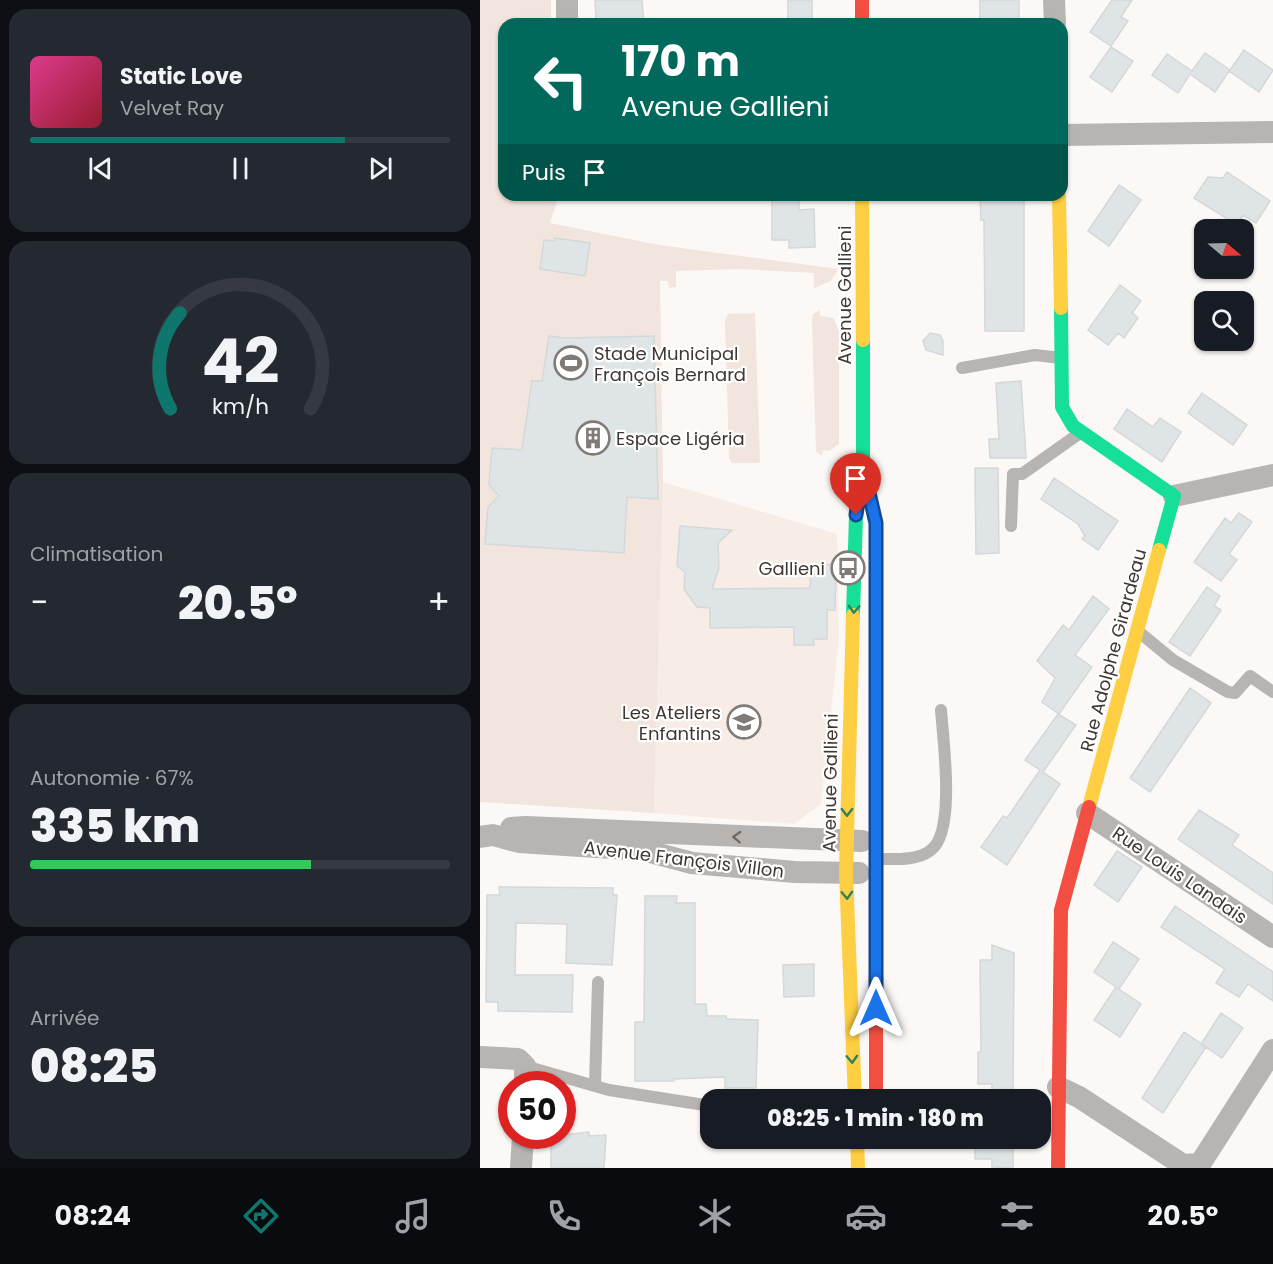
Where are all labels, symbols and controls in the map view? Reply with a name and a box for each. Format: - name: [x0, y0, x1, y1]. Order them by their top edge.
- text: 170 m: [621, 32, 740, 91]
- icon: left: [522, 42, 600, 120]
- text: Static Love: [120, 61, 243, 92]
- text: Avenue Gallieni: [621, 88, 829, 125]
- text: Velvet Ray: [120, 94, 224, 122]
- icon: previous: [84, 152, 117, 185]
- icon: pause: [224, 152, 257, 185]
- icon: next: [364, 152, 397, 185]
- icon: arrive: [578, 156, 611, 189]
- text: Puis: [522, 157, 566, 188]
- north arrow: [1194, 219, 1254, 279]
- map controls: [1194, 219, 1254, 351]
- street label: Avenue Gallieni: [832, 226, 857, 364]
- button: search: [1194, 291, 1254, 351]
- text: 42: [201, 317, 279, 405]
- place label: Stade Municipal François Bernard: [594, 341, 746, 387]
- sports icon: Stade Municipal François Bernard: [553, 345, 589, 381]
- text: km/h: [211, 392, 269, 423]
- building icon: Espace Ligéria: [575, 420, 611, 456]
- place label: Espace Ligéria: [616, 426, 745, 451]
- pin: [830, 453, 881, 515]
- icon: arrive: [839, 462, 872, 495]
- text: Climatisation: [30, 540, 163, 568]
- street label: Rue Adolphe Girardeau: [1074, 546, 1152, 754]
- bus stop icon: Gallieni: [830, 550, 866, 586]
- place label: Gallieni: [758, 556, 825, 581]
- text: 20.5°: [178, 572, 298, 635]
- text: −: [30, 579, 48, 626]
- text: +: [427, 579, 450, 626]
- one-way arrow: [848, 604, 861, 613]
- place label: Les Ateliers Enfantins: [622, 700, 721, 746]
- school or university icon: Les Ateliers Enfantins: [726, 704, 762, 740]
- street label: Avenue Gallieni: [816, 713, 844, 853]
- text: Autonomie · 67%: [30, 764, 194, 792]
- text: 335 km: [30, 795, 200, 858]
- one-way arrow: [841, 807, 853, 816]
- street label: Rue Louis Landais: [1108, 821, 1252, 929]
- one-way arrow: [733, 830, 742, 843]
- street label: Avenue François Villon: [583, 834, 785, 884]
- one-way arrow: [840, 891, 853, 900]
- position arrow: [844, 976, 908, 1040]
- text: Arrivée: [30, 1004, 99, 1032]
- text: 08:25: [30, 1035, 158, 1098]
- one-way arrow: [846, 1055, 859, 1064]
- speed limit sign: 50: [498, 1071, 576, 1149]
- text: 08:25 · 1 min · 180 m: [767, 1103, 984, 1134]
- icon: directions: [240, 1195, 282, 1237]
- icon: music: [392, 1195, 434, 1237]
- icon: phone: [543, 1195, 585, 1237]
- icon: climate: [694, 1195, 736, 1237]
- icon: car: [845, 1195, 887, 1237]
- icon: filters: [996, 1195, 1038, 1237]
- text: 08:24: [55, 1197, 131, 1234]
- text: 20.5°: [1148, 1197, 1218, 1234]

